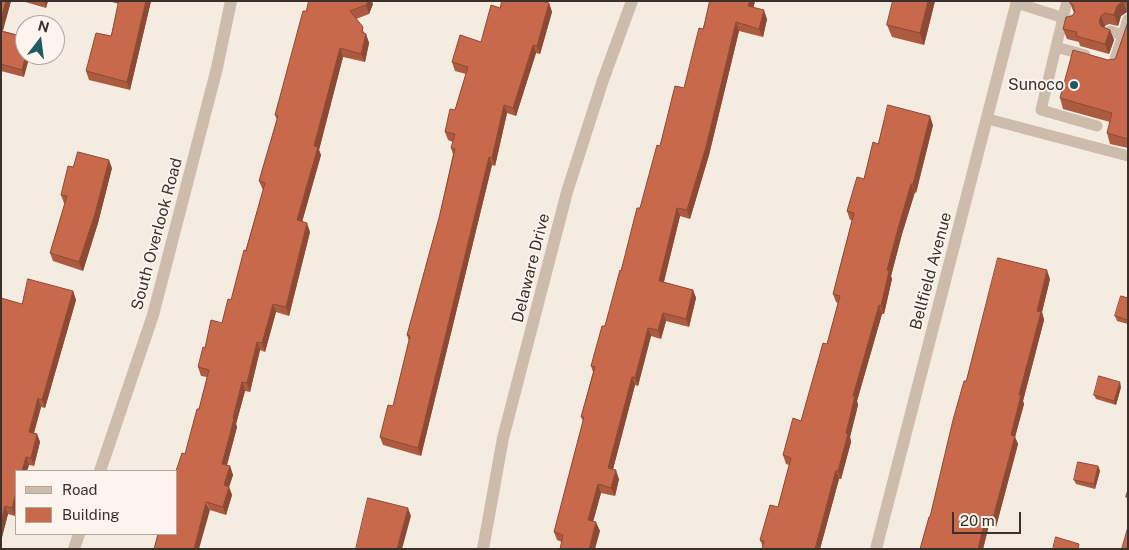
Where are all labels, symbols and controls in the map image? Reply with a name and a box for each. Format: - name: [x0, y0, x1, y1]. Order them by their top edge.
- north arrow: [15, 15, 65, 65]
- text: N: [36, 17, 51, 36]
- place label: Sunoco: [1008, 75, 1064, 95]
- marker: Sunoco: [1068, 79, 1080, 91]
- street label: South Overlook Road: [127, 156, 187, 312]
- street label: Bellfield Avenue: [906, 210, 956, 332]
- street label: Delaware Drive: [508, 211, 554, 325]
- legend: [15, 470, 178, 535]
- text: Road: [62, 481, 98, 498]
- scale bar: [954, 502, 1023, 534]
- text: Building: [62, 506, 120, 523]
- text: 20 m: [960, 512, 995, 529]

